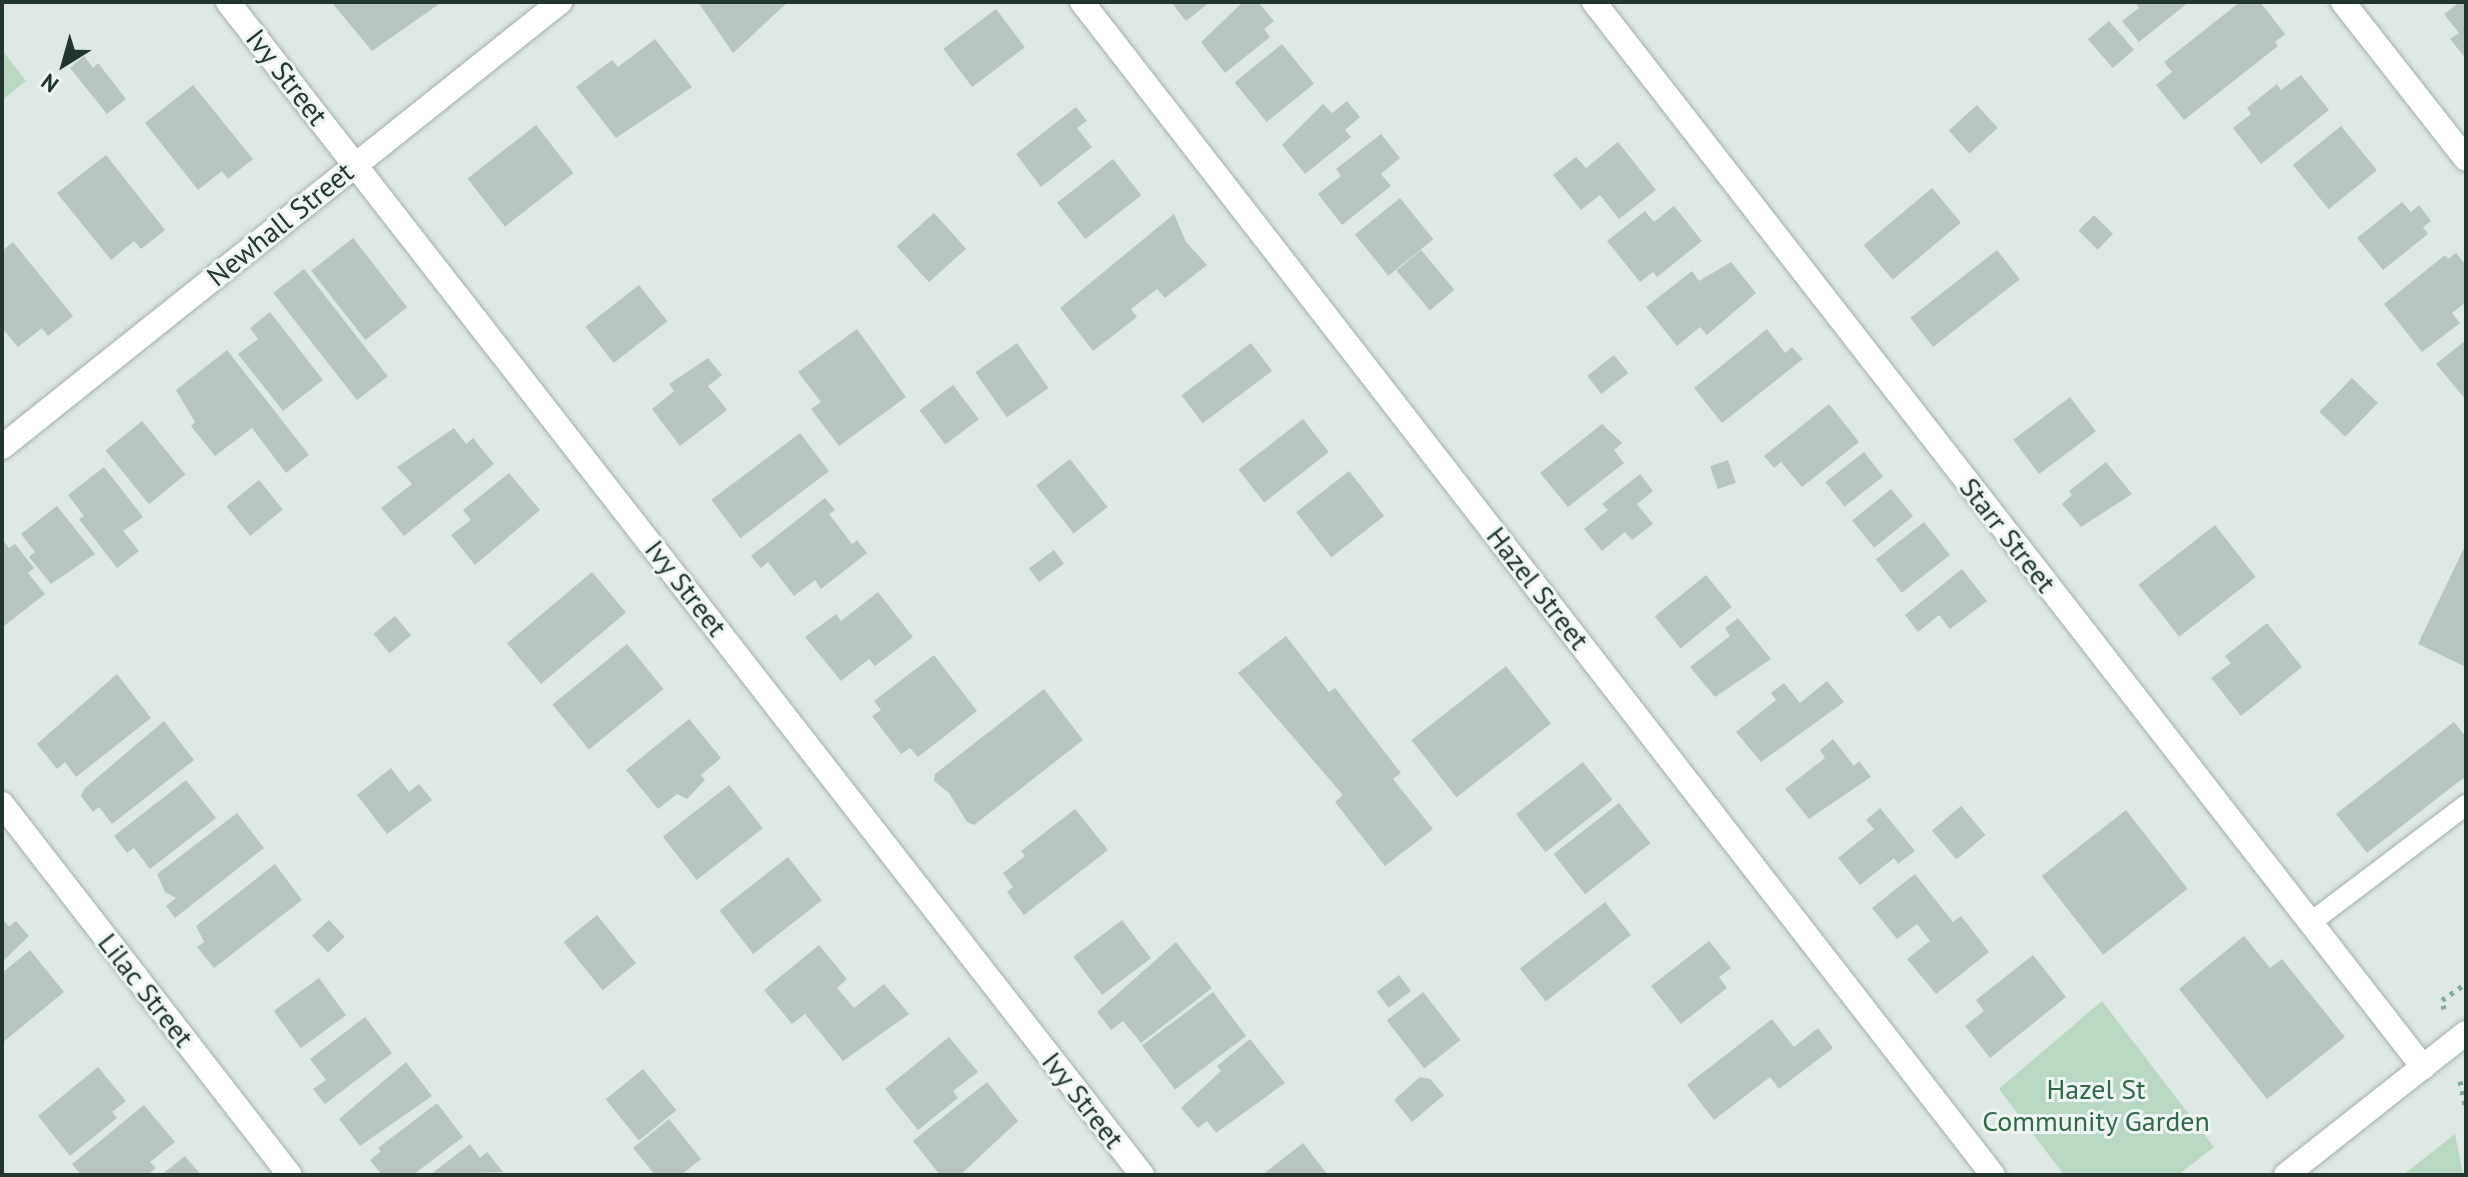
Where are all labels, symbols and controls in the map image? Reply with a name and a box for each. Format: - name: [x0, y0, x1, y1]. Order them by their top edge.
- street label: Ivy Street: [239, 22, 335, 132]
- north arrow: [24, 24, 104, 104]
- text: N: [35, 68, 64, 99]
- street label: Newhall Street: [200, 155, 360, 293]
- street label: Starr Street: [1953, 471, 2063, 599]
- street label: Hazel Street: [1480, 520, 1596, 656]
- street label: Ivy Street: [638, 533, 734, 643]
- street label: Lilac Street: [91, 926, 201, 1054]
- street label: Ivy Street: [1035, 1045, 1131, 1155]
- park label: Hazel St Community Garden: [1982, 1072, 2210, 1138]

